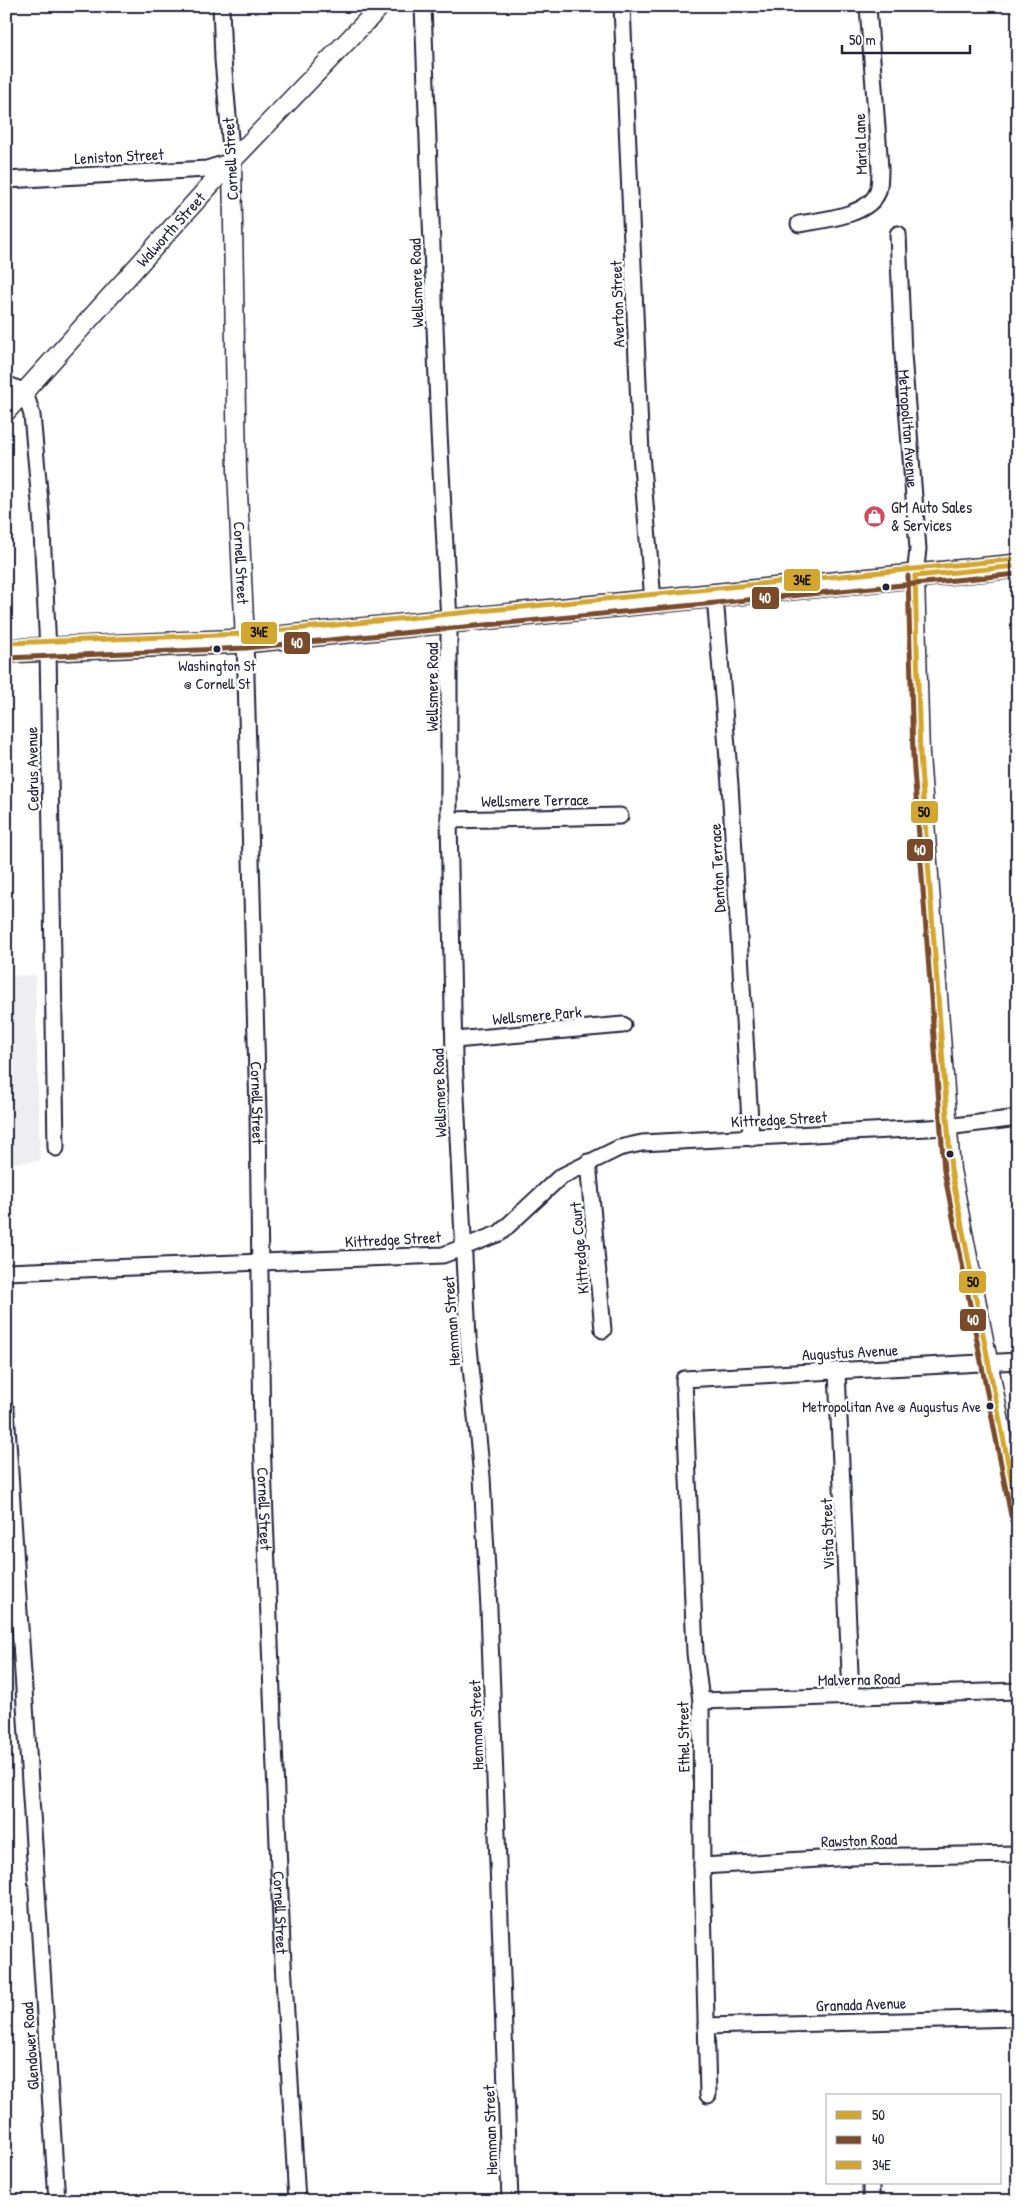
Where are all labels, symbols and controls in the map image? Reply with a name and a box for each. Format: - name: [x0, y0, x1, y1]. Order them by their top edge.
- scale bar: [842, 22, 969, 54]
- text: 50 m: [849, 29, 876, 50]
- street label: Maria Lane: [848, 112, 872, 175]
- street label: Cornell Street: [217, 117, 243, 201]
- street label: Leniston Street: [74, 143, 165, 169]
- street label: Walworth Street: [131, 187, 210, 271]
- street label: Wellsmere Road: [403, 238, 429, 328]
- street label: Averton Street: [604, 260, 630, 348]
- street label: Metropolitan Avenue: [893, 369, 924, 489]
- place label: GM Auto Sales & Services: [891, 496, 972, 536]
- shop icon: GM Auto Sales & Services: [863, 504, 887, 528]
- street label: Cornell Street: [228, 521, 254, 605]
- line badge: 34E: [783, 568, 821, 592]
- text: 34E: [793, 570, 812, 589]
- unlabelled marker: [881, 582, 891, 592]
- line badge: 40: [751, 586, 780, 610]
- text: 40: [759, 588, 771, 607]
- line badge: 34E: [240, 621, 278, 645]
- text: 34E: [250, 622, 269, 641]
- line badge: 40: [283, 631, 311, 655]
- text: 40: [291, 633, 303, 652]
- street label: Wellsmere Road: [421, 643, 443, 731]
- marker: Washington St @ Cornell St: [212, 644, 222, 654]
- place label: Washington St @ Cornell St: [178, 655, 257, 694]
- street label: Cedrus Avenue: [20, 726, 44, 811]
- street label: Wellsmere Terrace: [481, 788, 590, 812]
- line badge: 50: [910, 800, 939, 824]
- text: 50: [918, 802, 931, 821]
- street label: Denton Terrace: [704, 822, 730, 913]
- line badge: 40: [906, 838, 934, 862]
- text: 40: [914, 840, 926, 859]
- street label: Wellsmere Park: [491, 1000, 583, 1030]
- street label: Wellsmere Road: [426, 1048, 452, 1138]
- street label: Cornell Street: [246, 1061, 269, 1145]
- street label: Kittredge Street: [730, 1105, 828, 1133]
- unlabelled marker: [945, 1149, 955, 1159]
- street label: Kittredge Court: [564, 1201, 594, 1295]
- street label: Kittredge Street: [344, 1225, 442, 1253]
- line badge: 50: [958, 1270, 987, 1294]
- text: 50: [967, 1272, 980, 1291]
- street label: Hemman Street: [437, 1275, 465, 1367]
- line badge: 40: [959, 1308, 987, 1332]
- text: 40: [967, 1310, 979, 1329]
- street label: Augustus Avenue: [801, 1338, 899, 1366]
- place label: Metropolitan Ave @ Augustus Ave: [802, 1396, 981, 1417]
- marker: Metropolitan Ave @ Augustus Ave: [985, 1401, 995, 1411]
- street label: Cornell Street: [252, 1467, 277, 1551]
- street label: Vista Street: [815, 1497, 839, 1570]
- street label: Malverna Road: [818, 1667, 900, 1691]
- street label: Hemman Street: [463, 1679, 489, 1770]
- street label: Ethel Street: [671, 1701, 695, 1773]
- street label: Rawston Road: [821, 1828, 897, 1852]
- street label: Cornell Street: [268, 1871, 294, 1955]
- street label: Granada Avenue: [815, 1991, 907, 2017]
- street label: Glendower Road: [16, 2001, 44, 2091]
- street label: Hemman Street: [477, 2084, 503, 2175]
- legend: [826, 2094, 1002, 2184]
- text: 50: [872, 2104, 885, 2125]
- text: 40: [872, 2128, 885, 2149]
- text: 34E: [872, 2154, 891, 2175]

